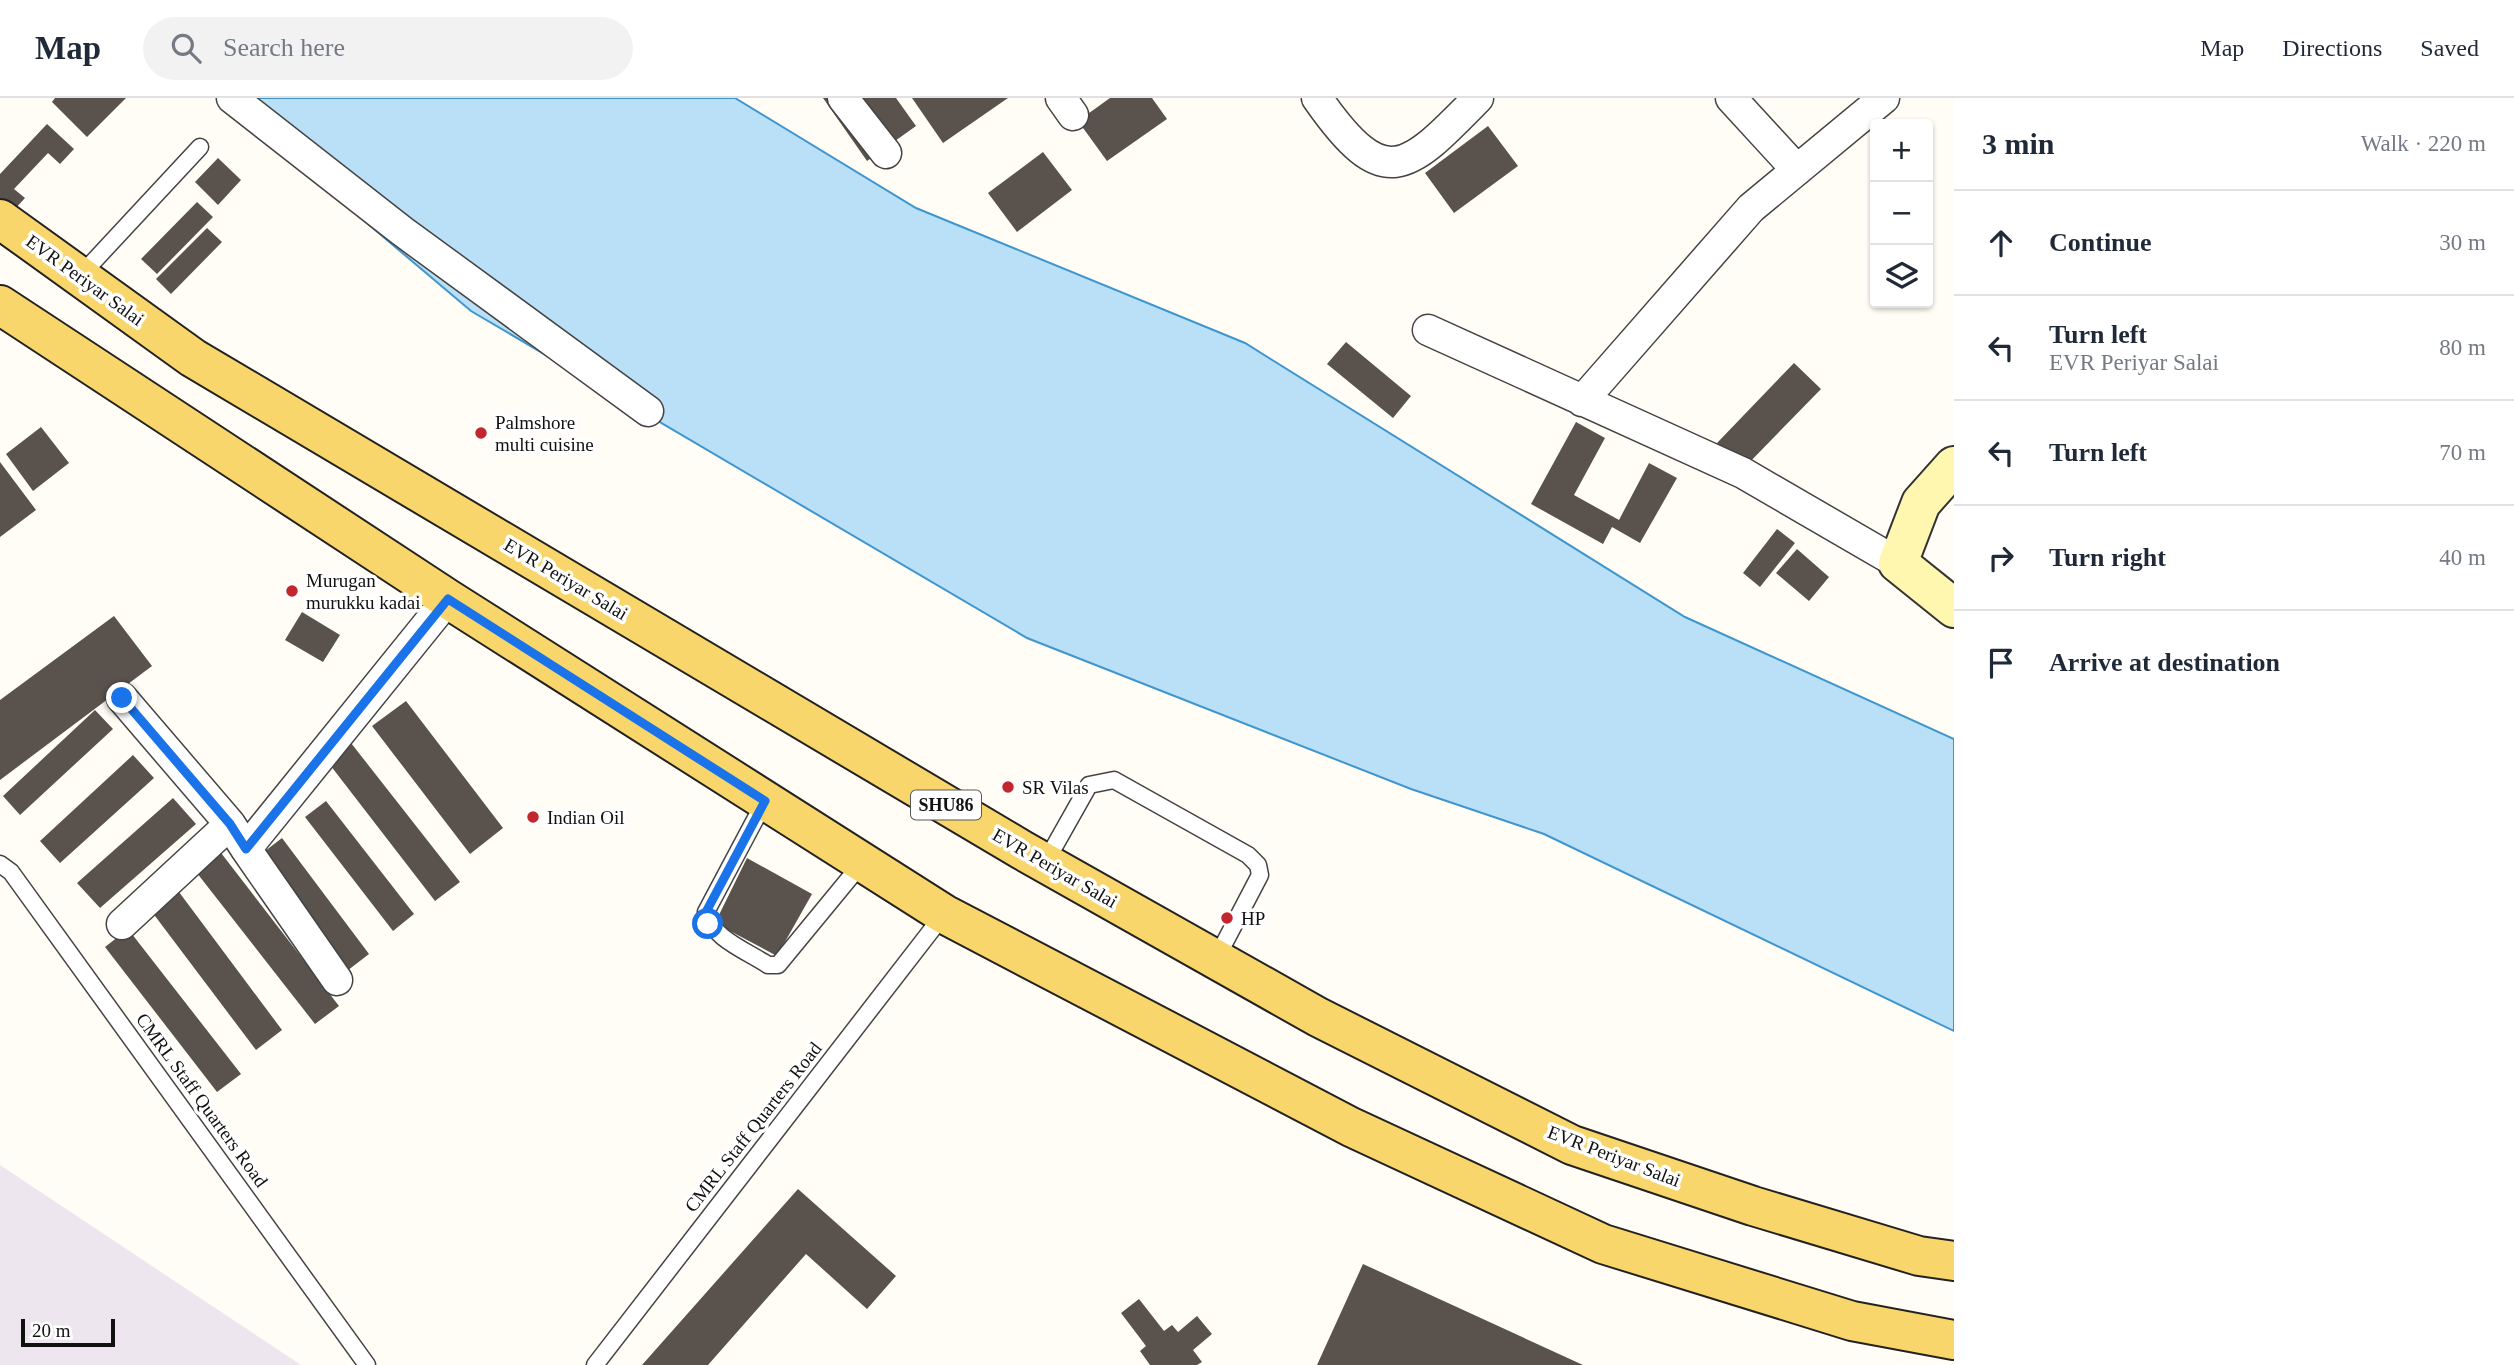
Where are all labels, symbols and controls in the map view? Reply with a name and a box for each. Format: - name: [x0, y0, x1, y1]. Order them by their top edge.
- search box: [143, 17, 633, 80]
- icon: search: [167, 29, 205, 67]
- text: Map: [35, 30, 101, 66]
- text: Search here: [223, 33, 345, 62]
- text: Map: [2200, 35, 2244, 61]
- text: Directions: [2282, 35, 2382, 61]
- text: Saved: [2420, 35, 2479, 61]
- map controls: [1870, 119, 1933, 308]
- button: +: [1870, 119, 1933, 182]
- text: 3 min: [1982, 127, 2055, 160]
- text: Walk · 220 m: [2361, 131, 2486, 156]
- button: −: [1870, 182, 1933, 245]
- icon: ahead: [1982, 224, 2020, 262]
- text: Continue: [2049, 228, 2152, 257]
- street label: EVR Periyar Salai: [22, 230, 148, 330]
- text: 30 m: [2439, 230, 2486, 255]
- button: layers: [1870, 245, 1933, 308]
- text: Turn left: [2049, 320, 2147, 349]
- icon: left: [1982, 329, 2020, 367]
- text: 80 m: [2439, 335, 2486, 360]
- text: EVR Periyar Salai: [2049, 350, 2219, 375]
- place label: Palmshore multi cuisine: [495, 412, 594, 455]
- marker: Palmshore multi cuisine: [473, 425, 489, 441]
- icon: left: [1982, 434, 2020, 472]
- text: Turn left: [2049, 438, 2147, 467]
- text: 70 m: [2439, 440, 2486, 465]
- street label: EVR Periyar Salai: [500, 534, 632, 624]
- icon: right: [1982, 539, 2020, 577]
- text: Turn right: [2049, 543, 2166, 572]
- text: 40 m: [2439, 545, 2486, 570]
- place label: Murugan murukku kadai: [306, 570, 421, 613]
- marker: Murugan murukku kadai: [284, 583, 300, 599]
- icon: arrive: [1982, 644, 2020, 682]
- text: Arrive at destination: [2049, 648, 2280, 677]
- route end: [106, 682, 137, 713]
- place label: SR Vilas: [1022, 777, 1089, 798]
- marker: SR Vilas: [1000, 779, 1016, 795]
- road number: SHU86: [911, 790, 981, 820]
- place label: Indian Oil: [547, 807, 625, 828]
- marker: Indian Oil: [525, 809, 541, 825]
- street label: EVR Periyar Salai: [989, 824, 1121, 912]
- route start: [692, 908, 723, 939]
- place label: HP: [1241, 908, 1265, 929]
- marker: HP: [1219, 910, 1235, 926]
- street label: CMRL Staff Quarters Road: [132, 1009, 272, 1191]
- street label: CMRL Staff Quarters Road: [680, 1038, 826, 1216]
- street label: EVR Periyar Salai: [1545, 1121, 1683, 1191]
- scale bar: [21, 1316, 116, 1348]
- text: 20 m: [32, 1320, 71, 1341]

